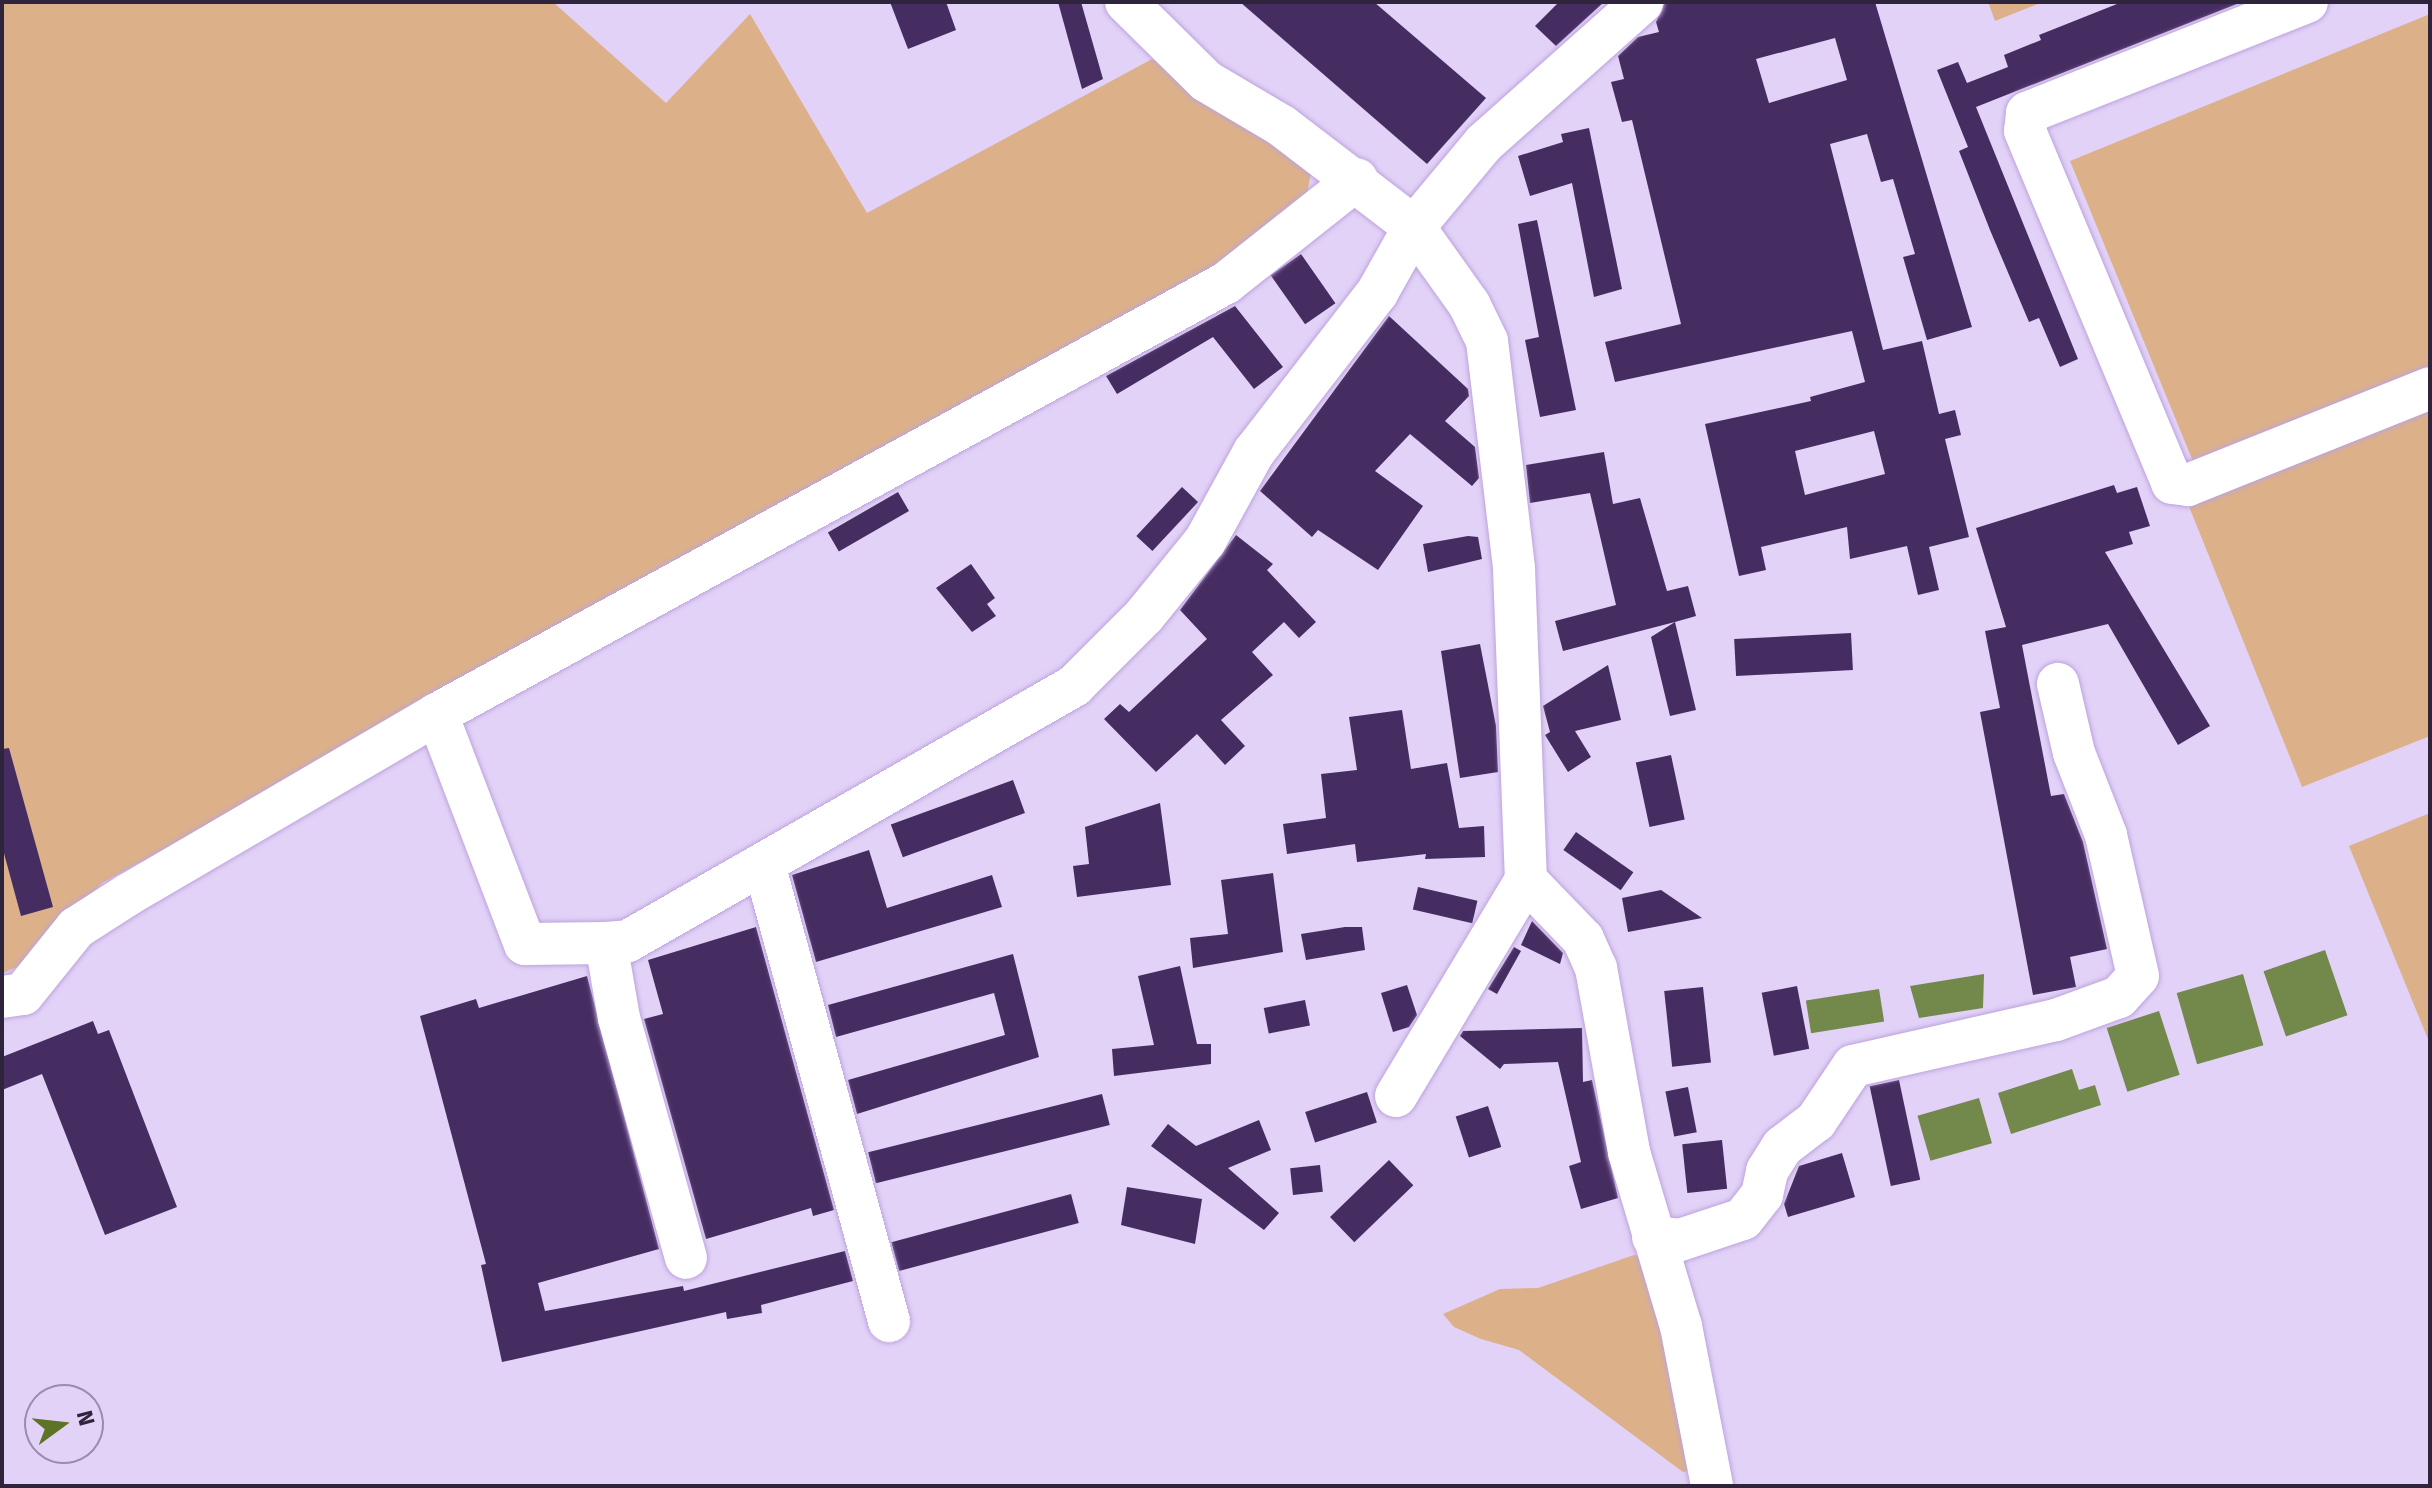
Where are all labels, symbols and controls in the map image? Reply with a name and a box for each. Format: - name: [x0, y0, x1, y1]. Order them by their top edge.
- north arrow: [24, 1384, 104, 1464]
- text: N: [71, 1408, 101, 1429]

